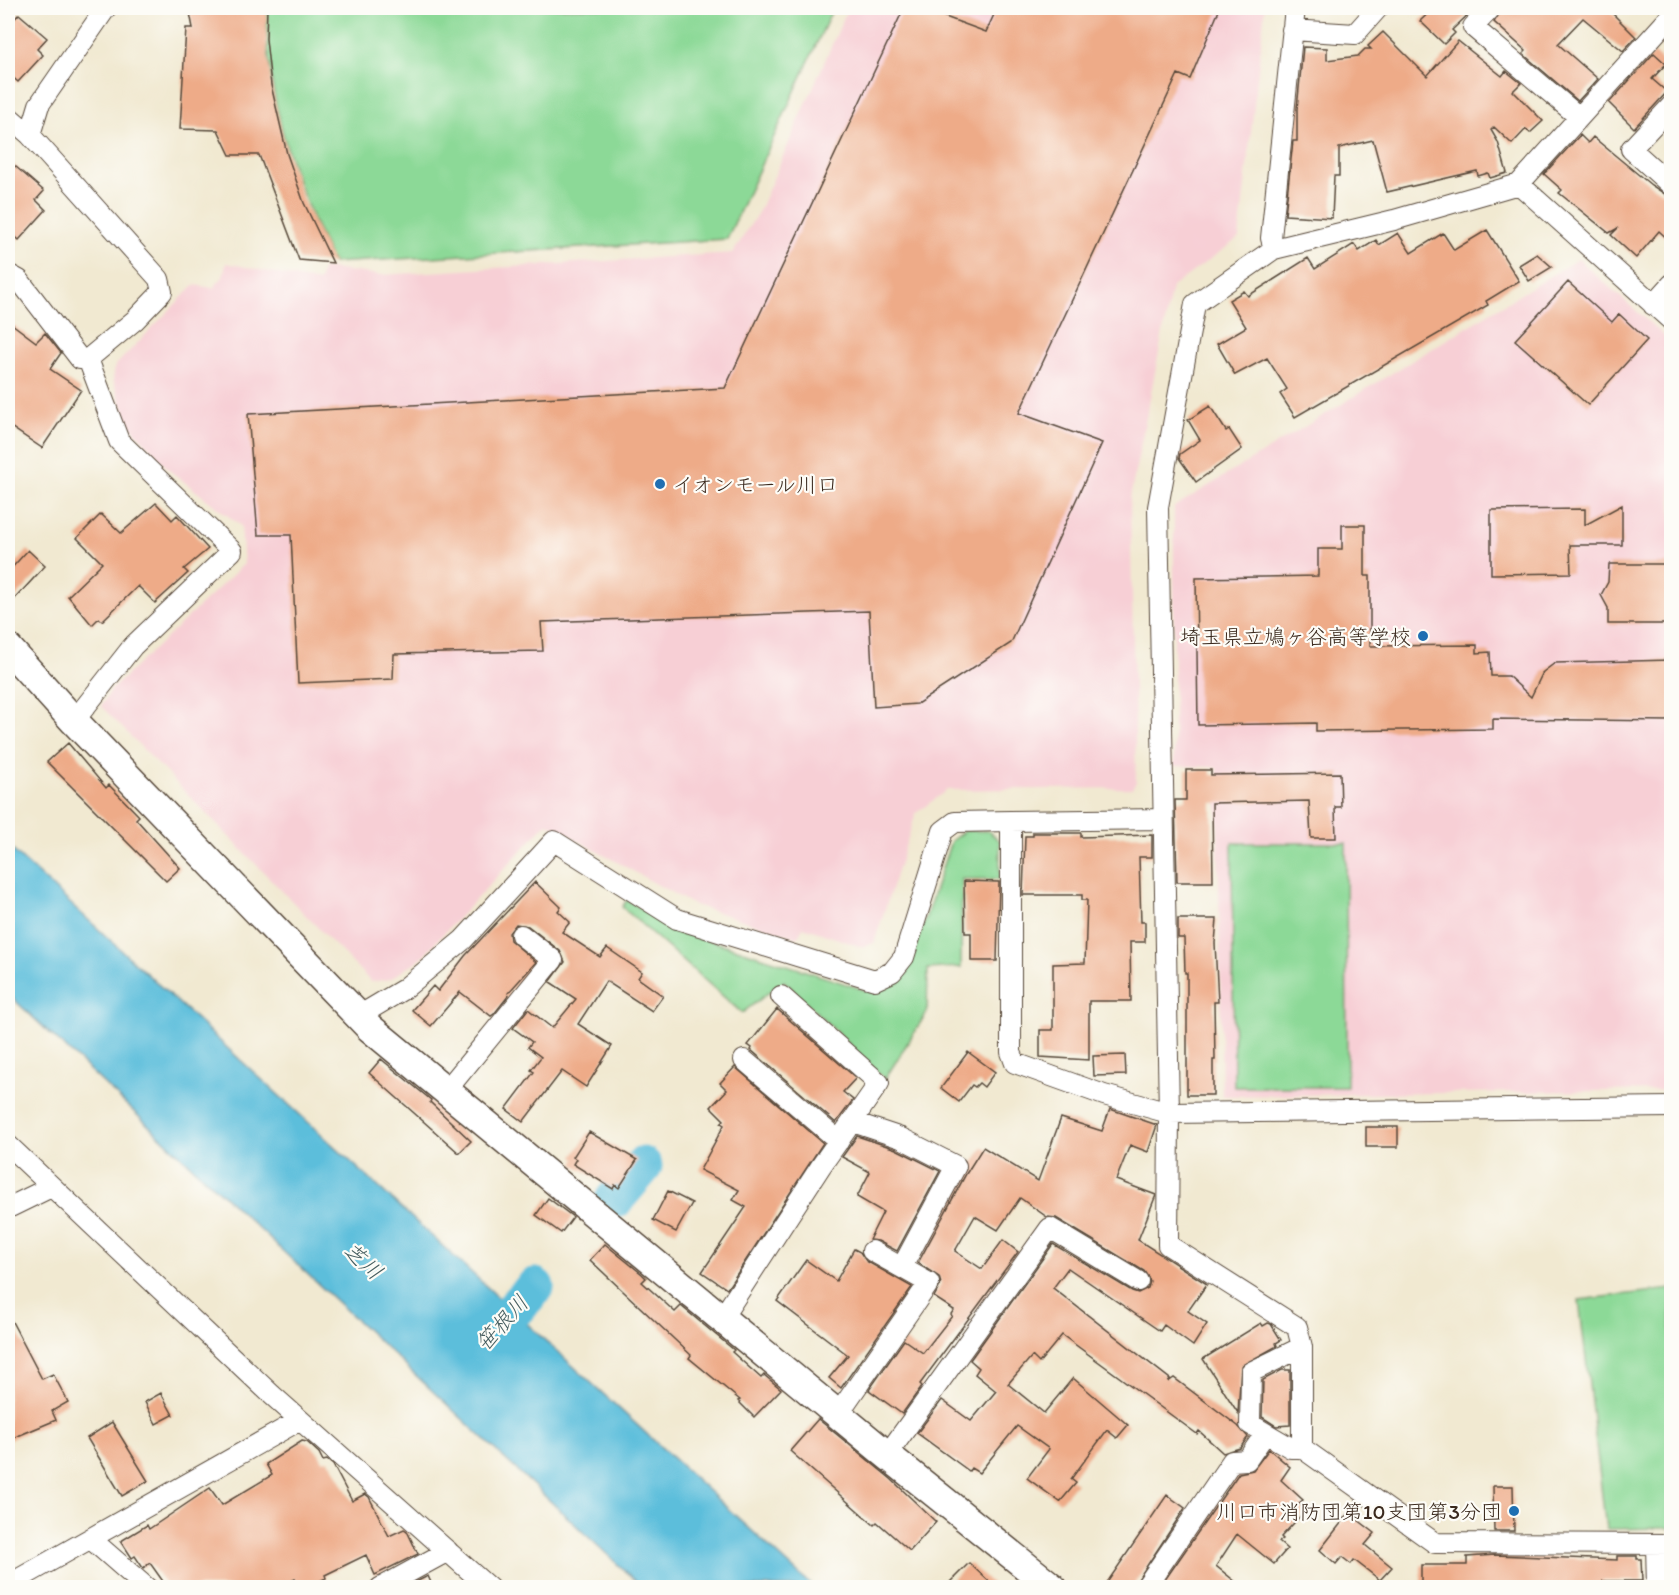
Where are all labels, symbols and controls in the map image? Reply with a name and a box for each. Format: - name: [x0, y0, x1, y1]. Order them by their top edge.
- place label: イオンモール川口: [672, 472, 838, 497]
- marker: イオンモール川口: [653, 477, 667, 491]
- place label: 埼玉県立鳩ヶ谷高等学校: [1180, 624, 1411, 649]
- marker: 埼玉県立鳩ヶ谷高等学校: [1416, 629, 1430, 643]
- water label: 芝川: [338, 1236, 388, 1286]
- water label: 笹根川: [470, 1289, 534, 1357]
- place label: 川口市消防団第10支団第3分団: [1216, 1499, 1502, 1524]
- marker: 川口市消防団第10支団第3分団: [1507, 1504, 1521, 1518]

